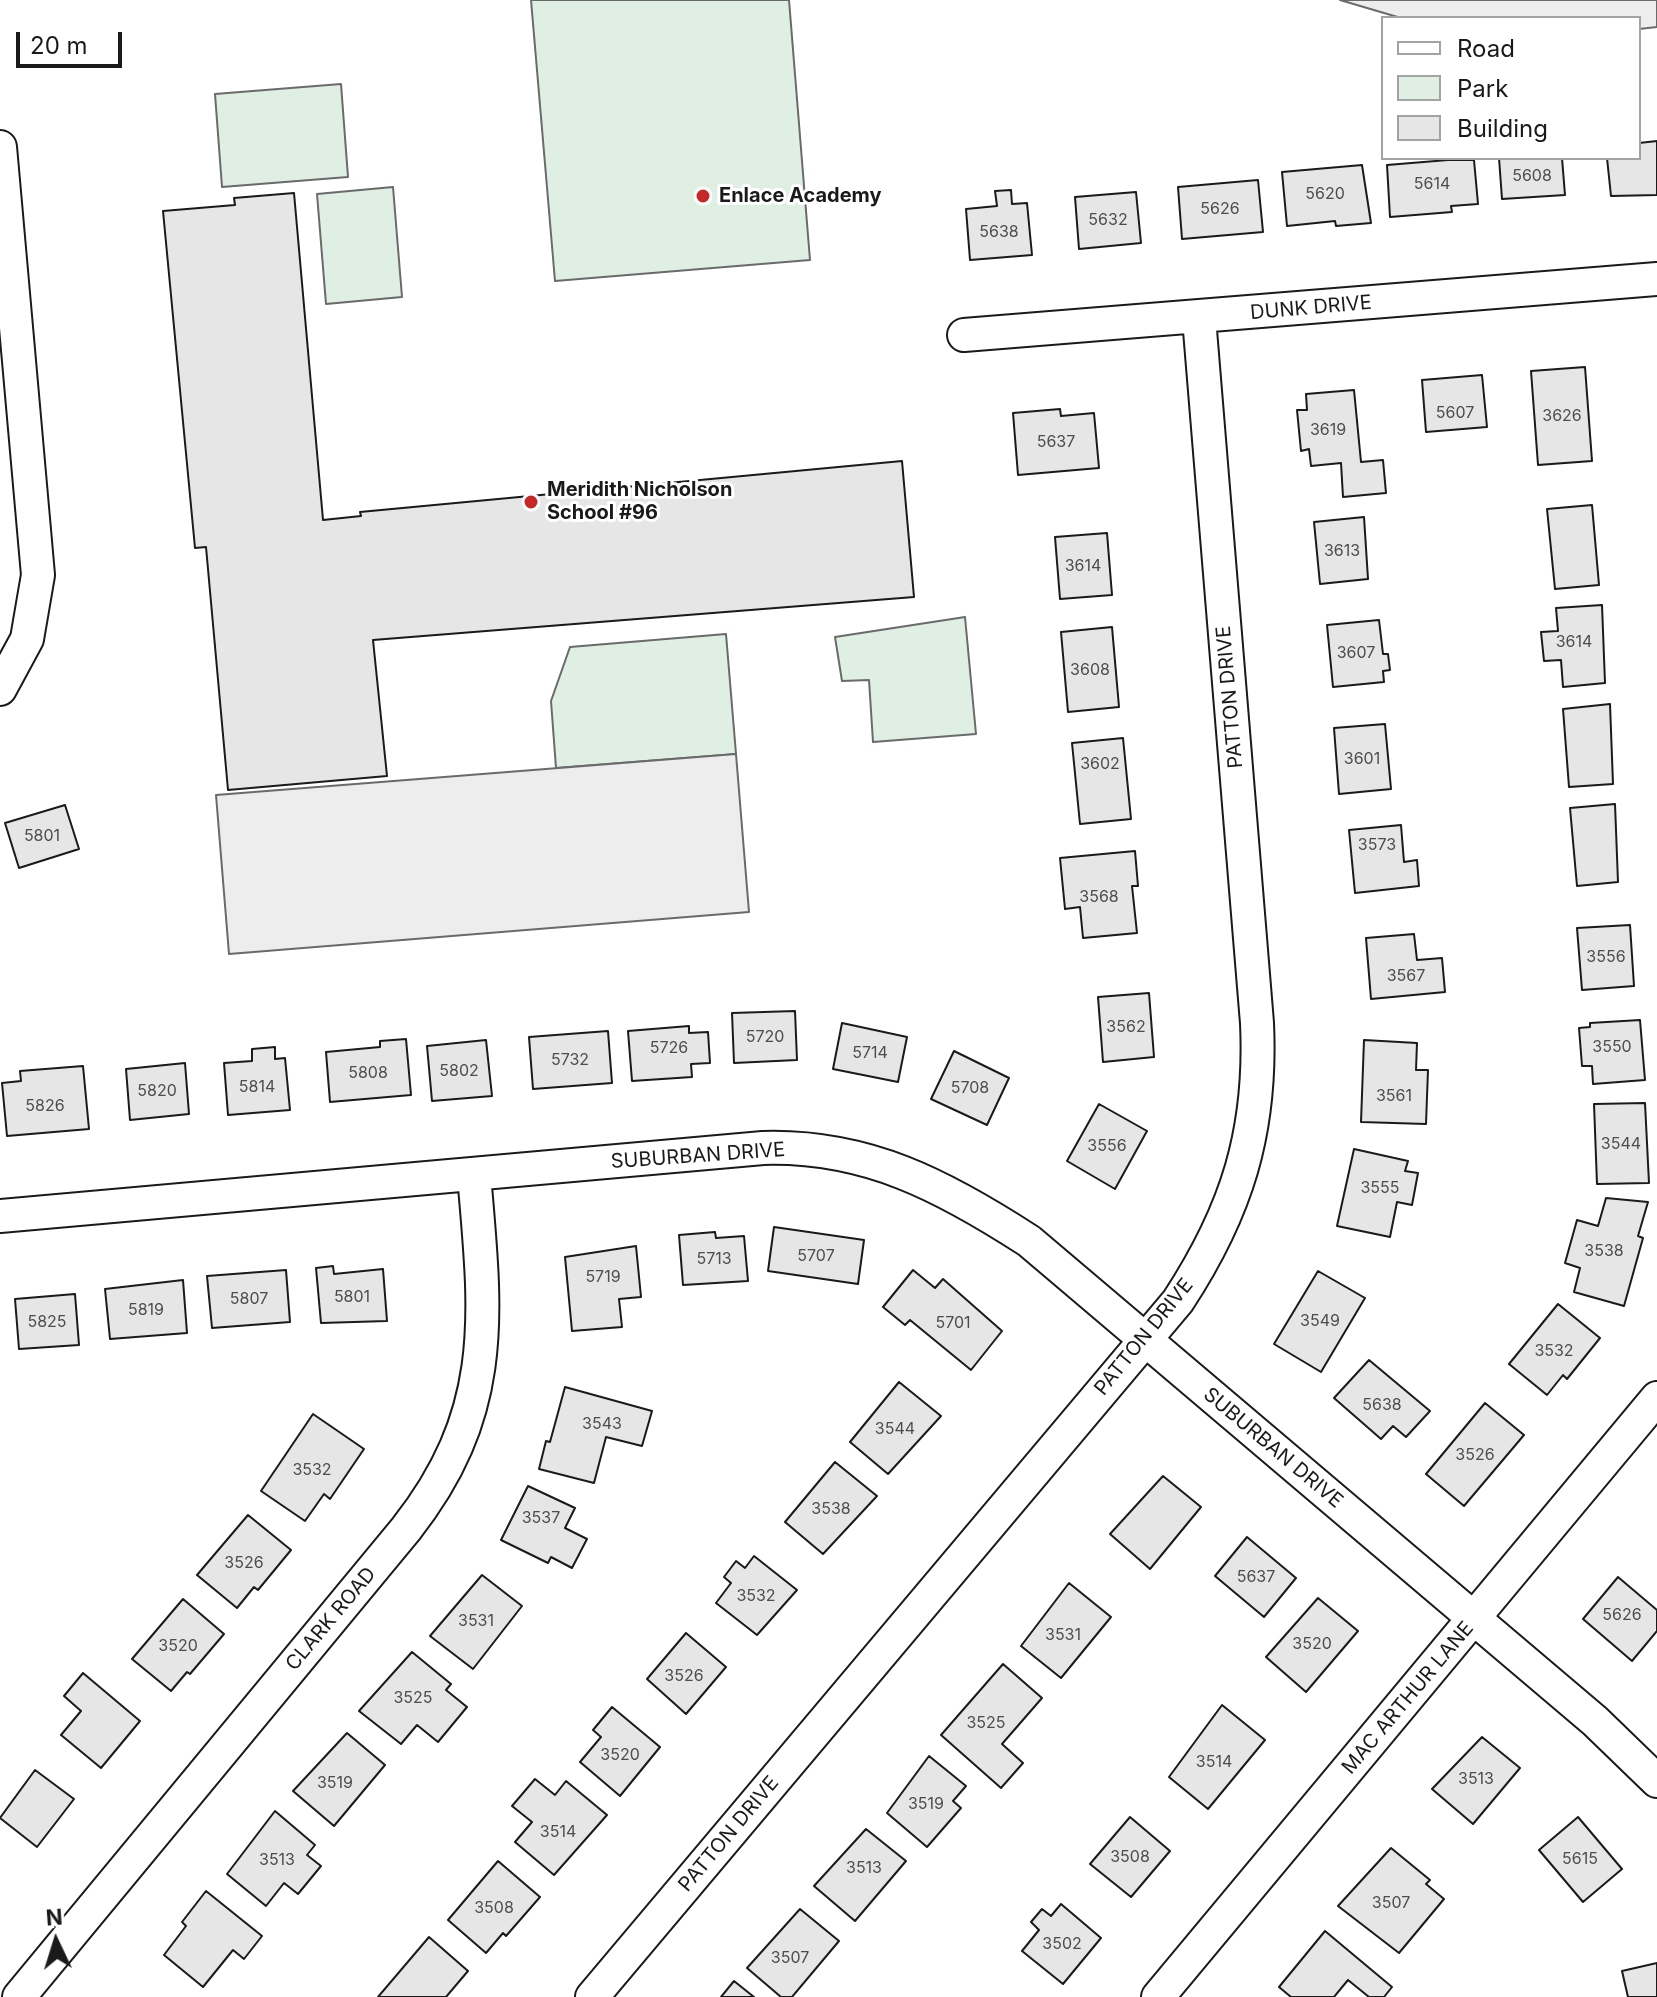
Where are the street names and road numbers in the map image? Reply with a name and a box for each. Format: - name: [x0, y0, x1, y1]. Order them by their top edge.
- street label: DUNK DRIVE: [1249, 291, 1373, 325]
- street label: PATTON DRIVE: [1212, 625, 1248, 769]
- street label: SUBURBAN DRIVE: [610, 1138, 786, 1174]
- street label: PATTON DRIVE: [1090, 1274, 1198, 1400]
- street label: SUBURBAN DRIVE: [1198, 1383, 1348, 1513]
- street label: CLARK ROAD: [281, 1563, 381, 1675]
- street label: MAC ARTHUR LANE: [1337, 1617, 1479, 1779]
- street label: PATTON DRIVE: [674, 1771, 784, 1897]

